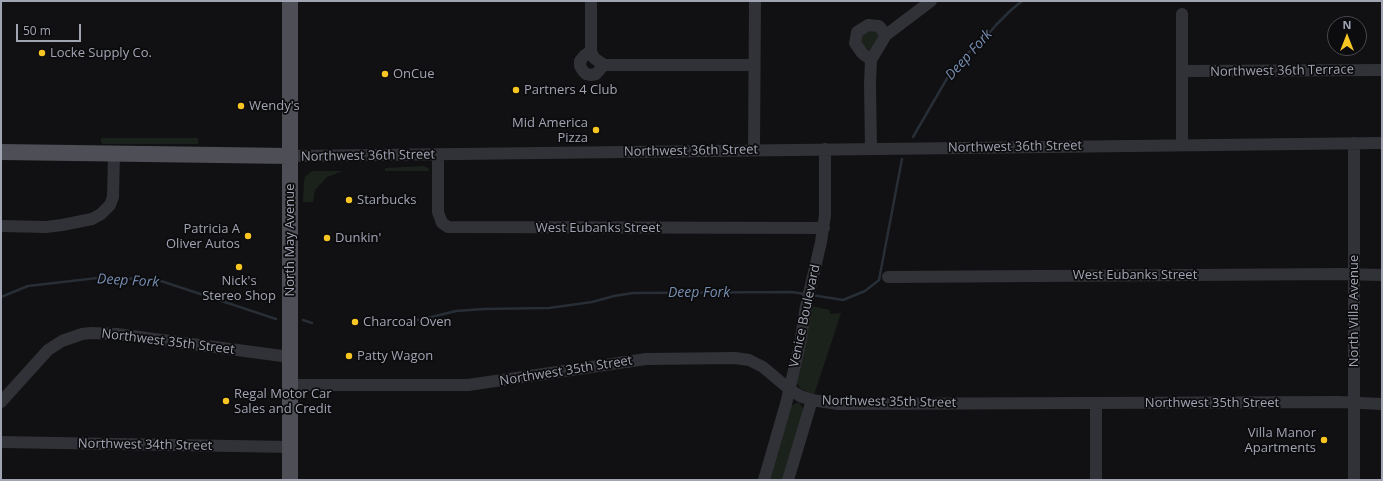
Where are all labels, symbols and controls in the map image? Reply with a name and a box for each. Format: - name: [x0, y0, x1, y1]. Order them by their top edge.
- scale bar: [18, 16, 83, 42]
- north arrow: [1327, 16, 1367, 56]
- text: N: [1343, 17, 1351, 32]
- text: 50 m: [23, 22, 51, 39]
- water label: Deep Fork: [942, 26, 996, 84]
- place label: Locke Supply Co.: [50, 45, 152, 61]
- marker: Locke Supply Co.: [37, 48, 47, 58]
- street label: Northwest 36th Terrace: [1210, 62, 1354, 80]
- place label: OnCue: [393, 66, 435, 82]
- marker: OnCue: [380, 69, 390, 79]
- place label: Partners 4 Club: [524, 82, 617, 98]
- marker: Partners 4 Club: [511, 85, 521, 95]
- place label: Wendy's: [249, 98, 300, 114]
- marker: Wendy's: [236, 101, 246, 111]
- place label: Mid America Pizza: [512, 115, 588, 146]
- marker: Mid America Pizza: [591, 125, 601, 135]
- street label: Northwest 36th Street: [948, 138, 1082, 156]
- street label: Northwest 36th Street: [624, 142, 758, 160]
- street label: Northwest 36th Street: [301, 147, 435, 165]
- street label: North May Avenue: [282, 184, 298, 296]
- place label: Starbucks: [357, 192, 416, 208]
- marker: Starbucks: [344, 195, 354, 205]
- street label: West Eubanks Street: [536, 220, 660, 236]
- place label: Patricia A Oliver Autos: [166, 221, 240, 252]
- place label: Dunkin': [335, 230, 381, 246]
- marker: Patricia A Oliver Autos: [243, 231, 253, 241]
- marker: Dunkin': [322, 233, 332, 243]
- street label: North Villa Avenue: [1346, 255, 1362, 367]
- marker: Nick's Stereo Shop: [234, 262, 244, 272]
- street label: Venice Boulevard: [786, 263, 824, 369]
- street label: West Eubanks Street: [1073, 267, 1197, 283]
- water label: Deep Fork: [97, 271, 159, 291]
- place label: Nick's Stereo Shop: [202, 273, 276, 304]
- water label: Deep Fork: [668, 285, 730, 301]
- place label: Charcoal Oven: [363, 314, 452, 330]
- marker: Charcoal Oven: [350, 317, 360, 327]
- street label: Northwest 35th Street: [100, 326, 236, 358]
- place label: Patty Wagon: [357, 348, 433, 364]
- marker: Patty Wagon: [344, 351, 354, 361]
- street label: Northwest 35th Street: [498, 353, 634, 389]
- place label: Regal Motor Car Sales and Credit: [234, 386, 332, 417]
- street label: Northwest 35th Street: [822, 393, 956, 411]
- street label: Northwest 35th Street: [1145, 395, 1279, 411]
- marker: Regal Motor Car Sales and Credit: [221, 396, 231, 406]
- place label: Villa Manor Apartments: [1245, 425, 1316, 456]
- marker: Villa Manor Apartments: [1319, 435, 1329, 445]
- street label: Northwest 34th Street: [78, 436, 212, 454]

